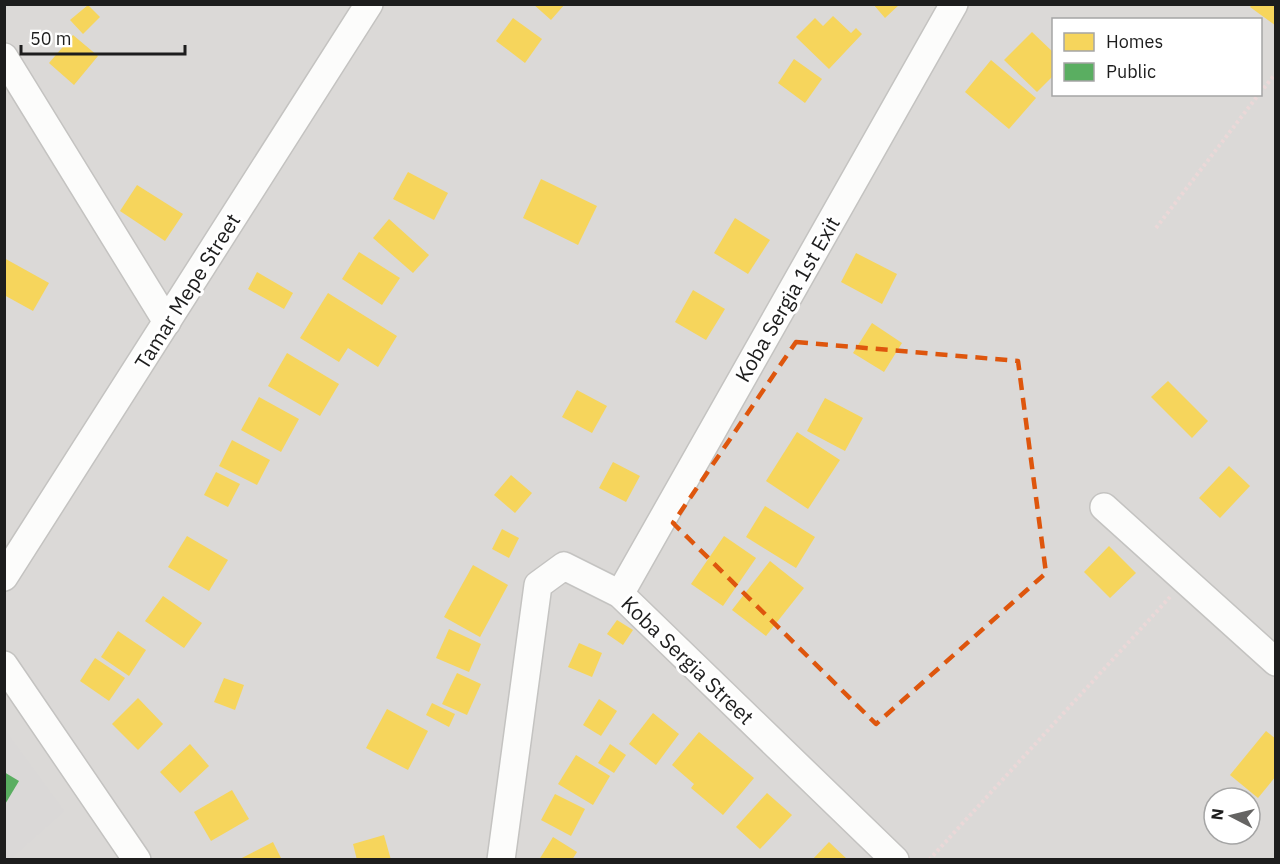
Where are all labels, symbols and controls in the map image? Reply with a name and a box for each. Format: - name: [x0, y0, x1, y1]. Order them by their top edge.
- scale bar: [21, 18, 184, 56]
- legend: [1052, 18, 1262, 96]
- text: 50 m: [30, 27, 72, 50]
- text: Homes: [1106, 30, 1163, 53]
- text: Public: [1106, 60, 1156, 83]
- street label: Tamar Mepe Street: [128, 208, 246, 374]
- street label: Koba Sergia 1st Exit: [728, 211, 846, 387]
- street label: Koba Sergia Street: [616, 590, 760, 730]
- north arrow: [1202, 786, 1262, 846]
- text: N: [1206, 807, 1228, 821]

